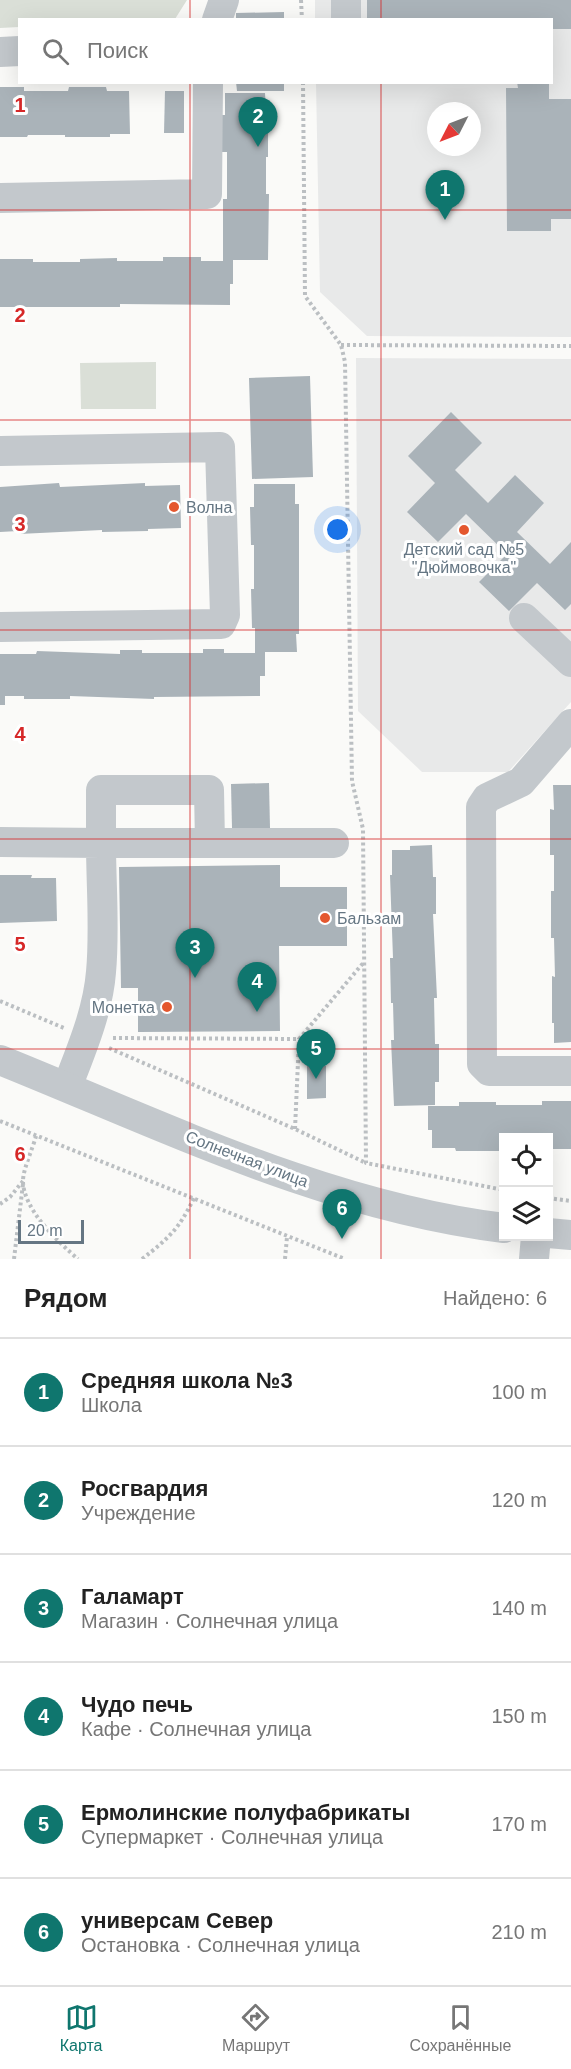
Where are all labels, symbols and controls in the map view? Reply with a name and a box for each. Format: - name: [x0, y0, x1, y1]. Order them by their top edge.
- search box: [18, 18, 553, 84]
- icon: search: [39, 35, 72, 68]
- text: Поиск: [87, 38, 148, 63]
- text: 1: [14, 94, 26, 116]
- pin: 2: [238, 98, 278, 147]
- north arrow: [427, 102, 481, 156]
- pin: 1: [426, 170, 464, 220]
- text: 2: [14, 304, 26, 326]
- place label: Волна: [186, 499, 232, 516]
- marker: Волна: [167, 500, 181, 514]
- text: 3: [14, 513, 26, 535]
- your location: [323, 515, 352, 544]
- marker: Детский сад №5 "Дюймовочка": [457, 523, 471, 537]
- place label: Детский сад №5 "Дюймовочка": [404, 541, 524, 576]
- text: 4: [14, 723, 26, 745]
- place label: Бальзам: [337, 910, 401, 927]
- marker: Бальзам: [318, 911, 332, 925]
- pin: 3: [176, 928, 214, 978]
- text: 5: [14, 933, 26, 955]
- pin: 4: [238, 962, 276, 1012]
- place label: Монетка: [92, 999, 155, 1016]
- marker: Монетка: [160, 1000, 174, 1014]
- pin: 5: [296, 1030, 336, 1079]
- street label: Солнечная улица: [183, 1128, 311, 1190]
- map controls: [499, 1133, 553, 1241]
- button: locate: [499, 1133, 553, 1187]
- text: 6: [14, 1143, 26, 1165]
- button: layers: [499, 1187, 553, 1241]
- pin: 6: [322, 1190, 362, 1239]
- scale bar: [18, 1217, 84, 1244]
- text: 20 m: [27, 1222, 63, 1239]
- text: Рядом: [24, 1283, 107, 1313]
- text: Найдено: 6: [443, 1287, 547, 1309]
- text: Средняя школа №3: [81, 1368, 293, 1393]
- text: 1: [38, 1381, 49, 1403]
- text: 100 m: [491, 1381, 547, 1403]
- text: Школа: [81, 1394, 142, 1416]
- text: Росгвардия: [81, 1476, 208, 1501]
- text: 2: [38, 1489, 49, 1511]
- text: 120 m: [491, 1489, 547, 1511]
- text: Учреждение: [81, 1502, 196, 1524]
- text: Галамарт: [81, 1584, 184, 1609]
- text: 3: [38, 1597, 49, 1619]
- text: 140 m: [491, 1597, 547, 1619]
- text: Магазин · Солнечная улица: [81, 1610, 338, 1632]
- text: Чудо печь: [81, 1692, 193, 1717]
- text: 4: [38, 1705, 49, 1727]
- text: 150 m: [491, 1705, 547, 1727]
- text: Кафе · Солнечная улица: [81, 1718, 311, 1740]
- text: Ермолинские полуфабрикаты: [81, 1800, 410, 1825]
- text: 5: [38, 1813, 49, 1835]
- text: 170 m: [491, 1813, 547, 1835]
- text: Супермаркет · Солнечная улица: [81, 1826, 383, 1848]
- text: универсам Север: [81, 1908, 273, 1933]
- text: 6: [38, 1921, 49, 1943]
- text: 210 m: [491, 1921, 547, 1943]
- text: Остановка · Солнечная улица: [81, 1934, 360, 1956]
- tab: Карта: [60, 2001, 103, 2055]
- tab: Маршрут: [222, 2001, 290, 2055]
- tab: Сохранённые: [409, 2001, 511, 2055]

